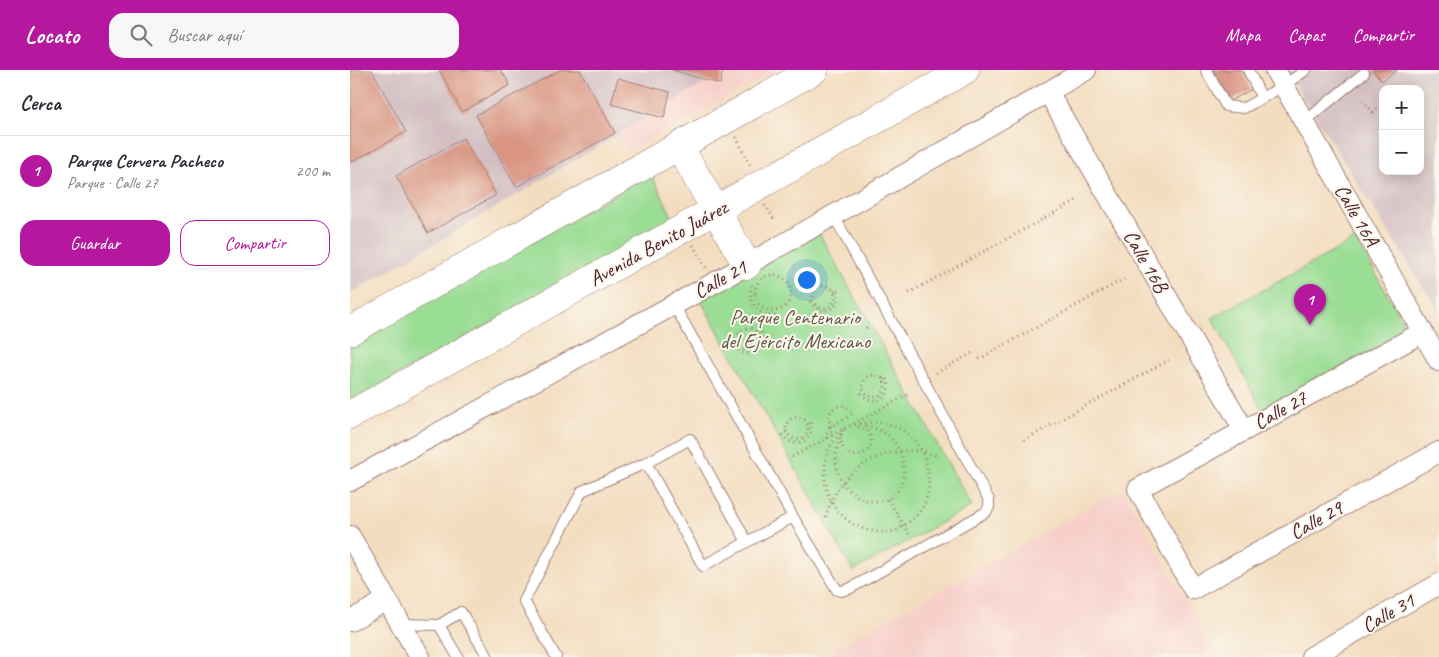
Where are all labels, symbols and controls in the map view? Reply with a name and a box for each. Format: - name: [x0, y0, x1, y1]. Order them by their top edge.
- search box: [109, 13, 459, 58]
- text: Locato: [25, 20, 79, 50]
- icon: search: [127, 21, 155, 49]
- text: Buscar aquí: [167, 23, 242, 47]
- text: Mapa: [1225, 24, 1260, 46]
- text: Capas: [1288, 24, 1325, 46]
- text: Compartir: [1353, 24, 1414, 46]
- map controls: [1379, 85, 1424, 175]
- button: +: [1379, 85, 1424, 130]
- text: Cerca: [20, 90, 61, 116]
- button: −: [1379, 130, 1424, 175]
- text: Parque Cervera Pacheco: [67, 149, 223, 173]
- text: 1: [32, 161, 40, 181]
- text: 200 m: [296, 161, 330, 181]
- text: Parque · Calle 27: [67, 173, 158, 193]
- street label: Calle 16A: [1329, 179, 1386, 252]
- street label: Avenida Benito Juárez: [584, 193, 734, 292]
- button: Guardar: [20, 220, 170, 266]
- button: Compartir: [180, 220, 330, 266]
- street label: Calle 16B: [1118, 225, 1175, 299]
- street label: Calle 21: [689, 253, 753, 304]
- your location: [794, 267, 820, 293]
- pin: 1: [1294, 284, 1326, 325]
- park label: Parque Centenario del Ejército Mexicano: [720, 304, 872, 354]
- street label: Calle 27: [1249, 384, 1313, 435]
- street label: Calle 29: [1285, 494, 1349, 545]
- street label: Calle 31: [1357, 587, 1421, 639]

